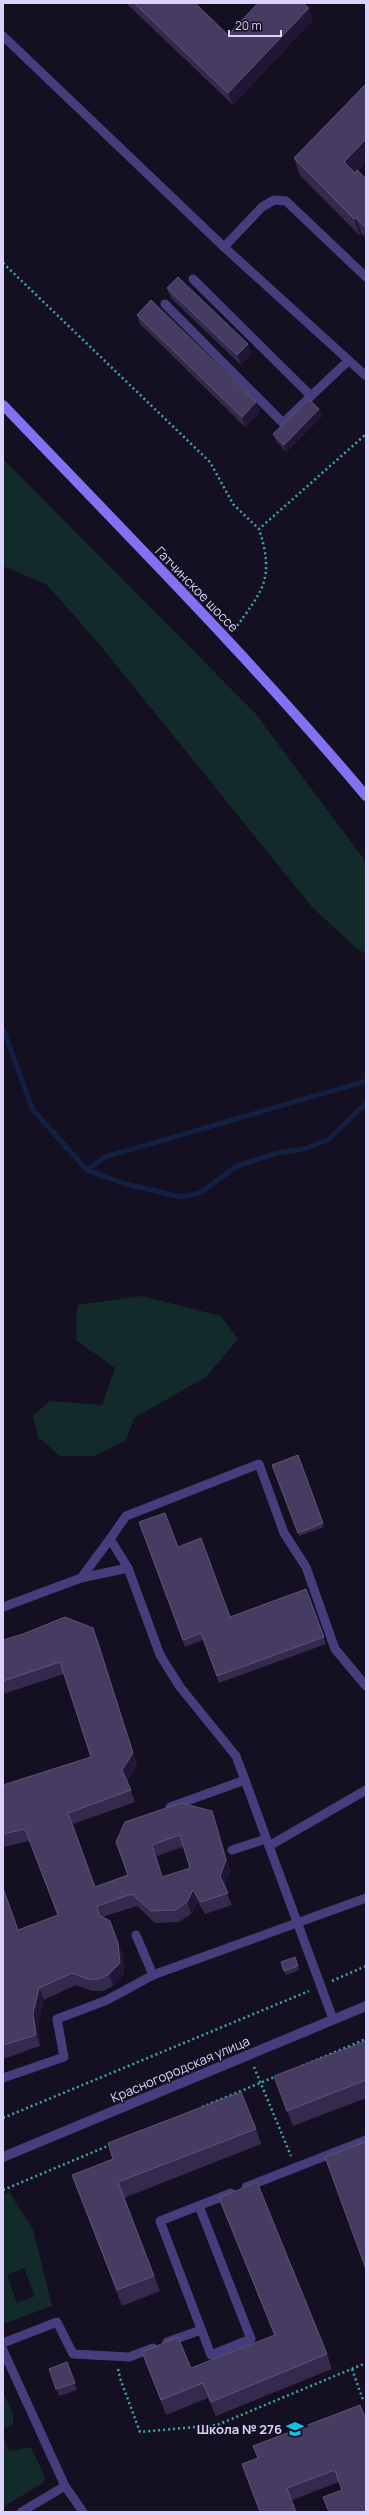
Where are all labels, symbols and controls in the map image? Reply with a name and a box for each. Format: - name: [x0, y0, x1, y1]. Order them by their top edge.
- scale bar: [229, 12, 281, 38]
- text: 20 m: [235, 17, 262, 34]
- street label: Гатчинское шоссе: [151, 542, 243, 636]
- street label: Красногородская улица: [108, 2032, 252, 2106]
- school or university icon: Школа № 276: [285, 2419, 305, 2439]
- place label: Школа № 276: [197, 2420, 282, 2438]

